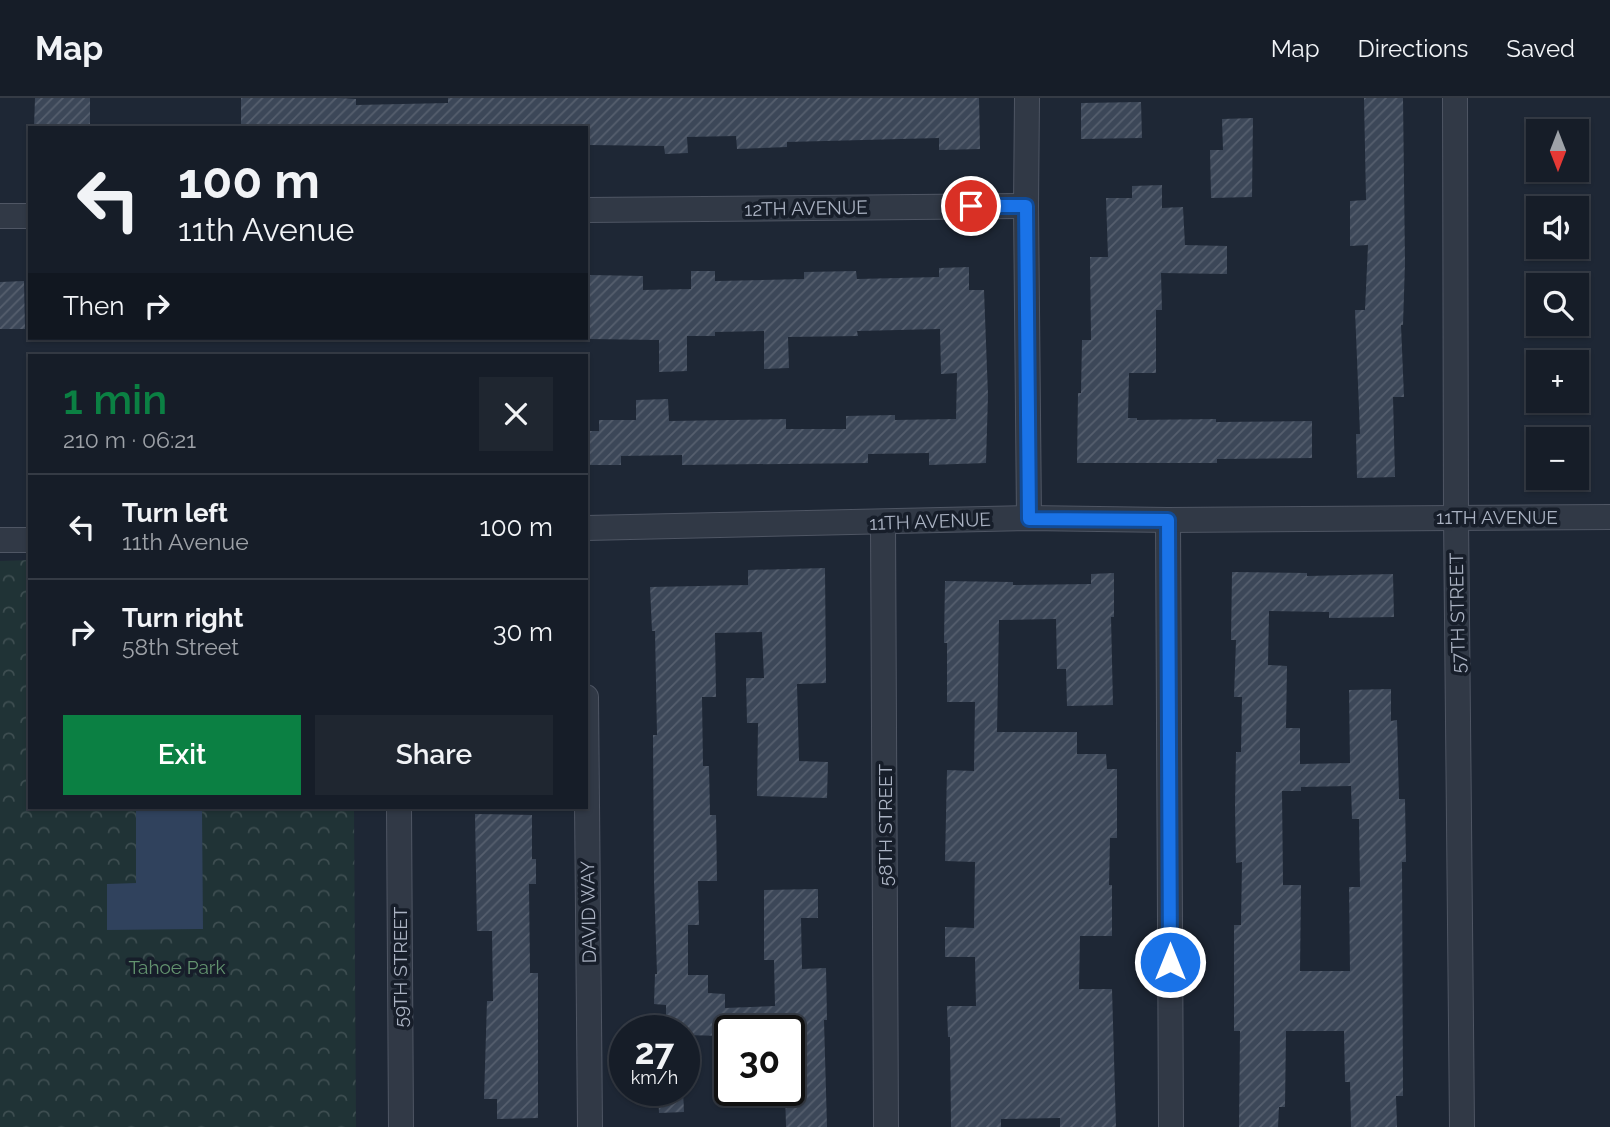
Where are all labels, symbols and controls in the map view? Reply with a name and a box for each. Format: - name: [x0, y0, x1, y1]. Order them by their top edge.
- text: Map: [35, 29, 103, 68]
- text: Map: [1271, 34, 1320, 63]
- text: Directions: [1358, 34, 1468, 63]
- text: Saved: [1506, 34, 1575, 63]
- north arrow: [1526, 119, 1589, 182]
- map controls: [1526, 119, 1589, 490]
- text: 100 m: [178, 152, 320, 209]
- icon: left: [63, 154, 154, 245]
- pin: [941, 176, 1001, 236]
- icon: arrive: [952, 187, 990, 225]
- street label: 12TH AVENUE: [744, 196, 868, 220]
- button: sound: [1526, 196, 1589, 259]
- text: 11th Avenue: [178, 211, 354, 248]
- button: search: [1526, 273, 1589, 336]
- icon: right: [138, 287, 176, 325]
- text: Then: [63, 291, 124, 321]
- button: +: [1526, 350, 1589, 413]
- text: 1 min: [63, 375, 167, 424]
- button: close: [479, 377, 553, 451]
- text: 210 m · 06:21: [63, 426, 196, 453]
- button: −: [1526, 427, 1589, 490]
- text: Turn left: [122, 498, 228, 528]
- street label: 11TH AVENUE: [1436, 506, 1558, 528]
- icon: left: [63, 508, 101, 546]
- street label: 11TH AVENUE: [869, 508, 991, 534]
- text: 100 m: [480, 512, 553, 542]
- text: 11th Avenue: [122, 528, 249, 555]
- street label: 57TH STREET: [1445, 552, 1469, 674]
- text: Turn right: [122, 603, 243, 633]
- icon: right: [63, 613, 101, 651]
- text: 30 m: [493, 617, 553, 647]
- text: 58th Street: [122, 633, 239, 660]
- button: Exit: [63, 715, 301, 795]
- button: Share: [315, 715, 553, 795]
- street label: 58TH STREET: [874, 763, 896, 886]
- street label: DAVID WAY: [576, 860, 600, 964]
- street label: 59TH STREET: [389, 906, 411, 1027]
- position arrow: [1133, 925, 1207, 999]
- park label: Tahoe Park: [128, 956, 226, 978]
- speed limit sign: 30: [714, 1015, 805, 1106]
- text: 27: [635, 1031, 674, 1072]
- text: km/h: [631, 1067, 678, 1088]

